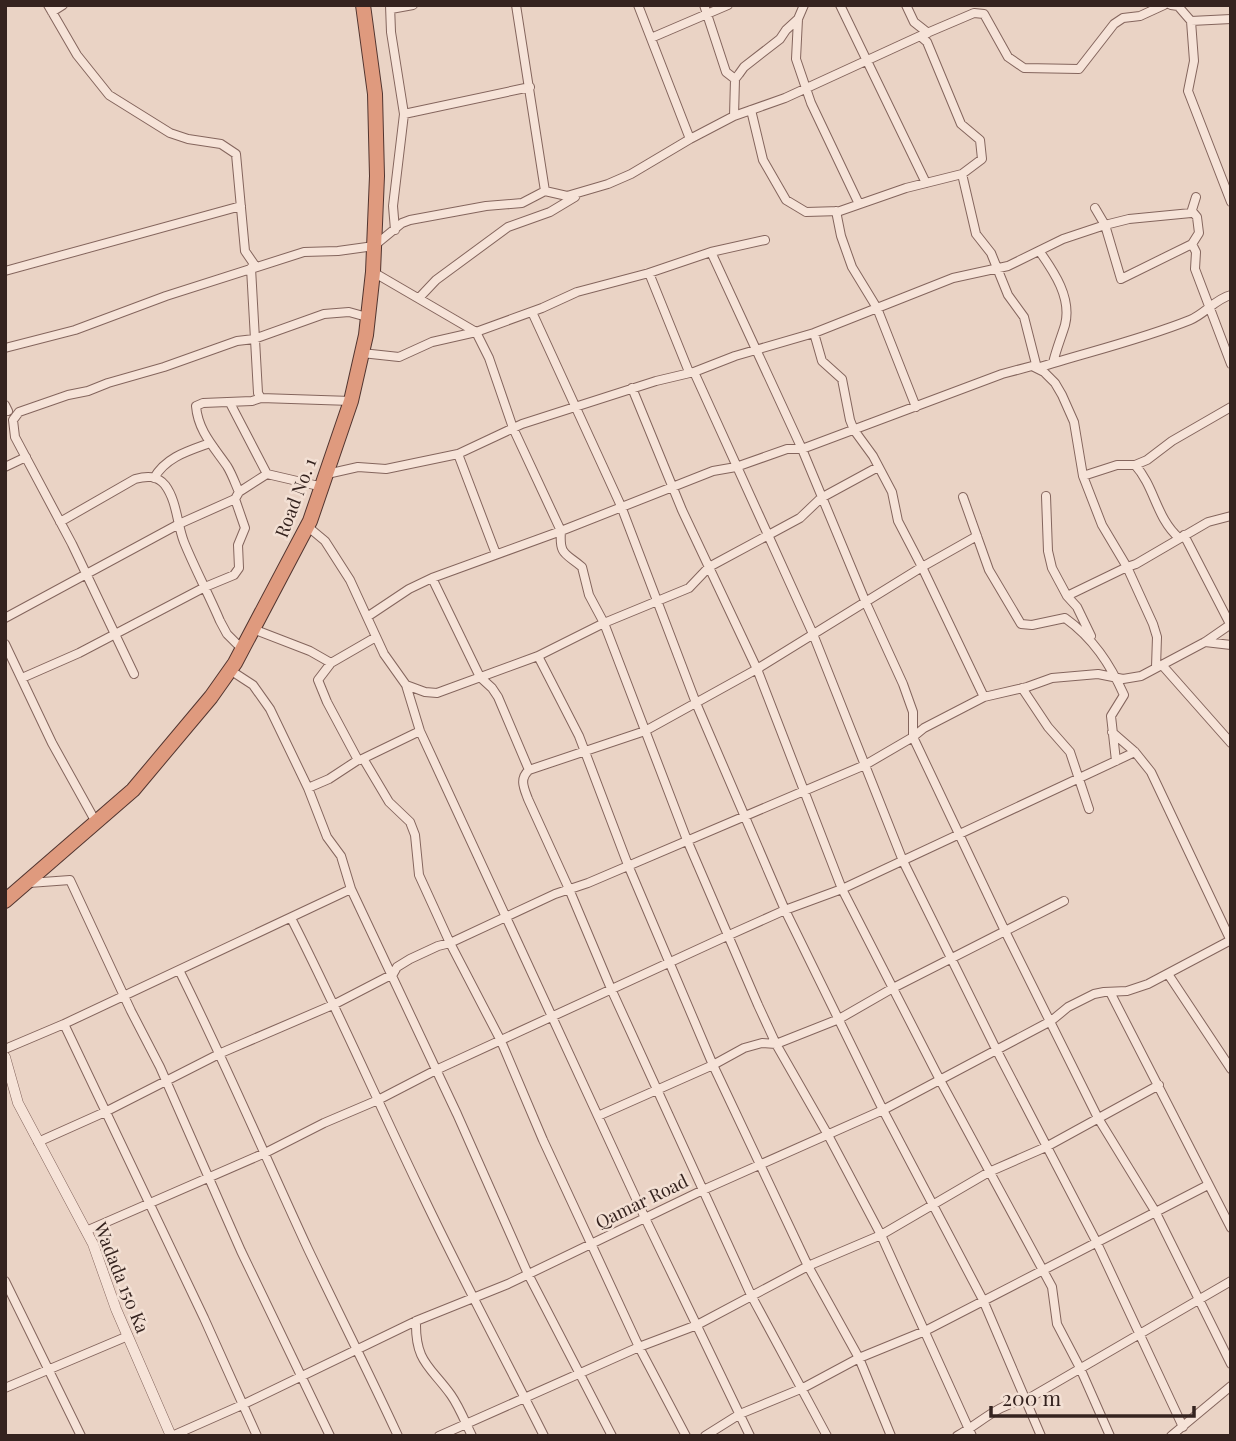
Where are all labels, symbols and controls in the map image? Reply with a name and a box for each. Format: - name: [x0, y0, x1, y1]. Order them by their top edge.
- street label: Road No. 1: [269, 454, 321, 541]
- street label: Qamar Road: [591, 1168, 692, 1234]
- street label: Wadada 150 Ka: [88, 1218, 155, 1337]
- scale bar: [991, 1374, 1194, 1418]
- text: 200 m: [1002, 1383, 1061, 1411]

